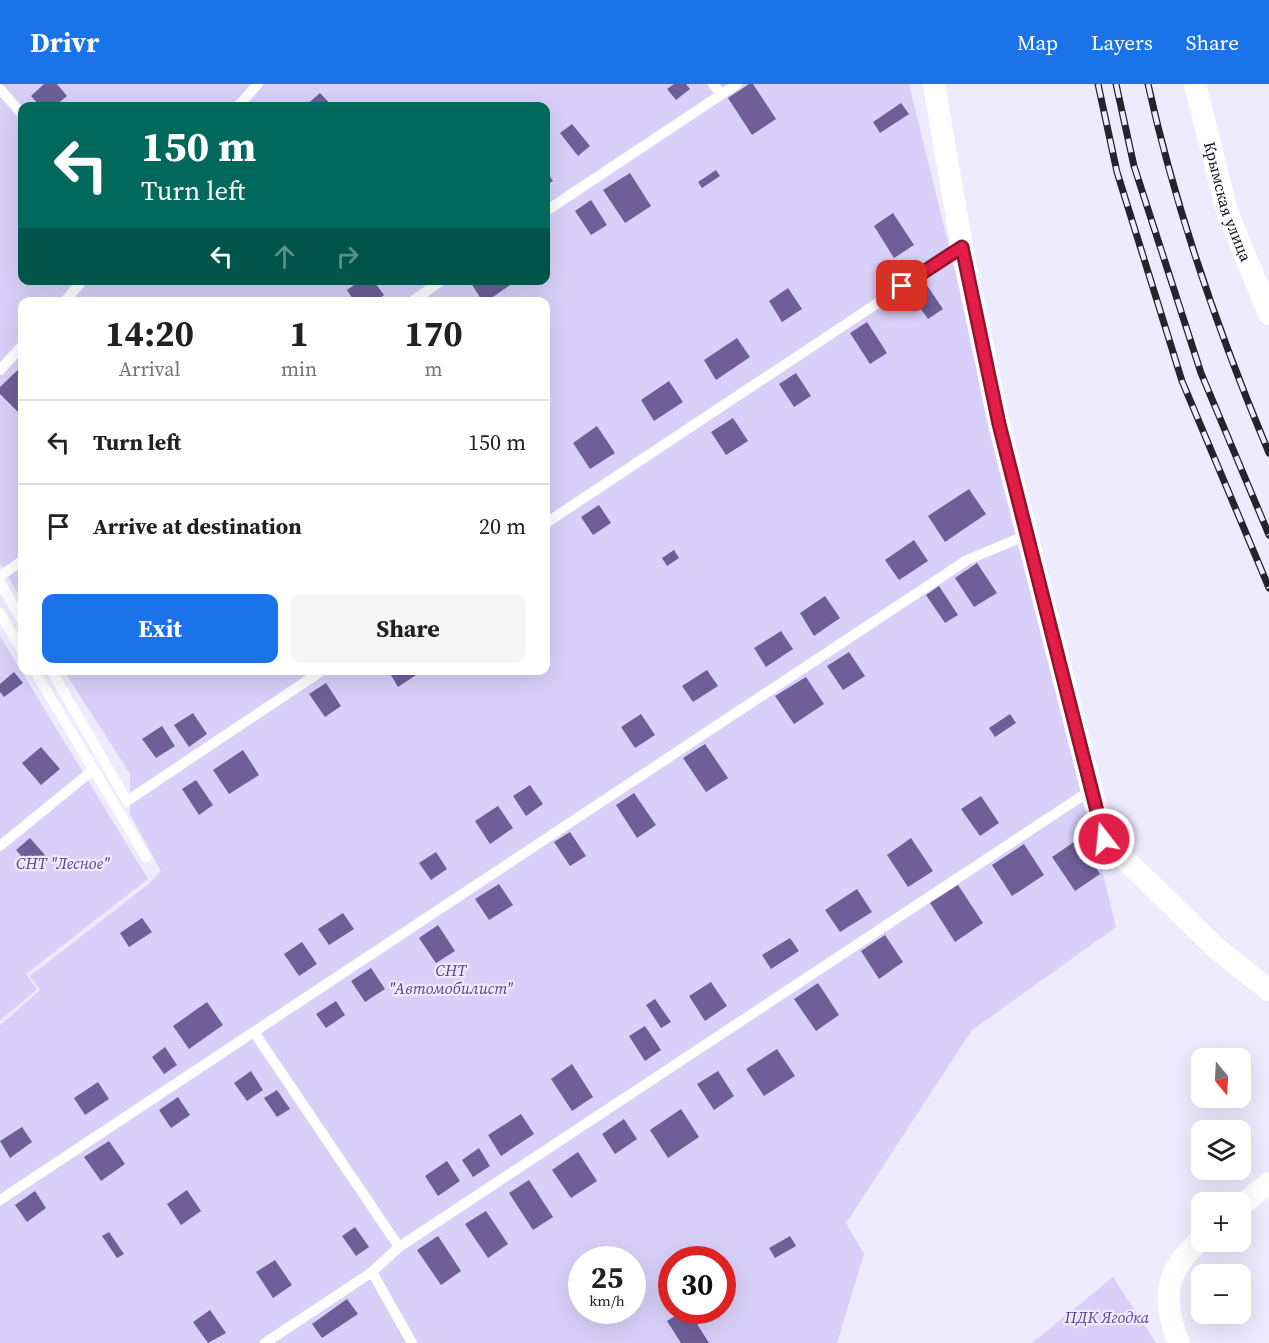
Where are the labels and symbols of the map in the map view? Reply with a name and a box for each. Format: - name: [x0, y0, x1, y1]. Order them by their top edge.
- street label: Крымская улица: [1199, 139, 1258, 265]
- pin: [876, 260, 927, 311]
- position arrow: [1072, 807, 1136, 871]
- park label: СНТ "Лесное": [16, 852, 110, 874]
- park label: СНТ "Автомобилист": [389, 959, 513, 999]
- north arrow: [1191, 1048, 1251, 1108]
- speed limit sign: 30: [658, 1246, 736, 1324]
- park label: ПДК Ягодка: [1064, 1306, 1150, 1328]

